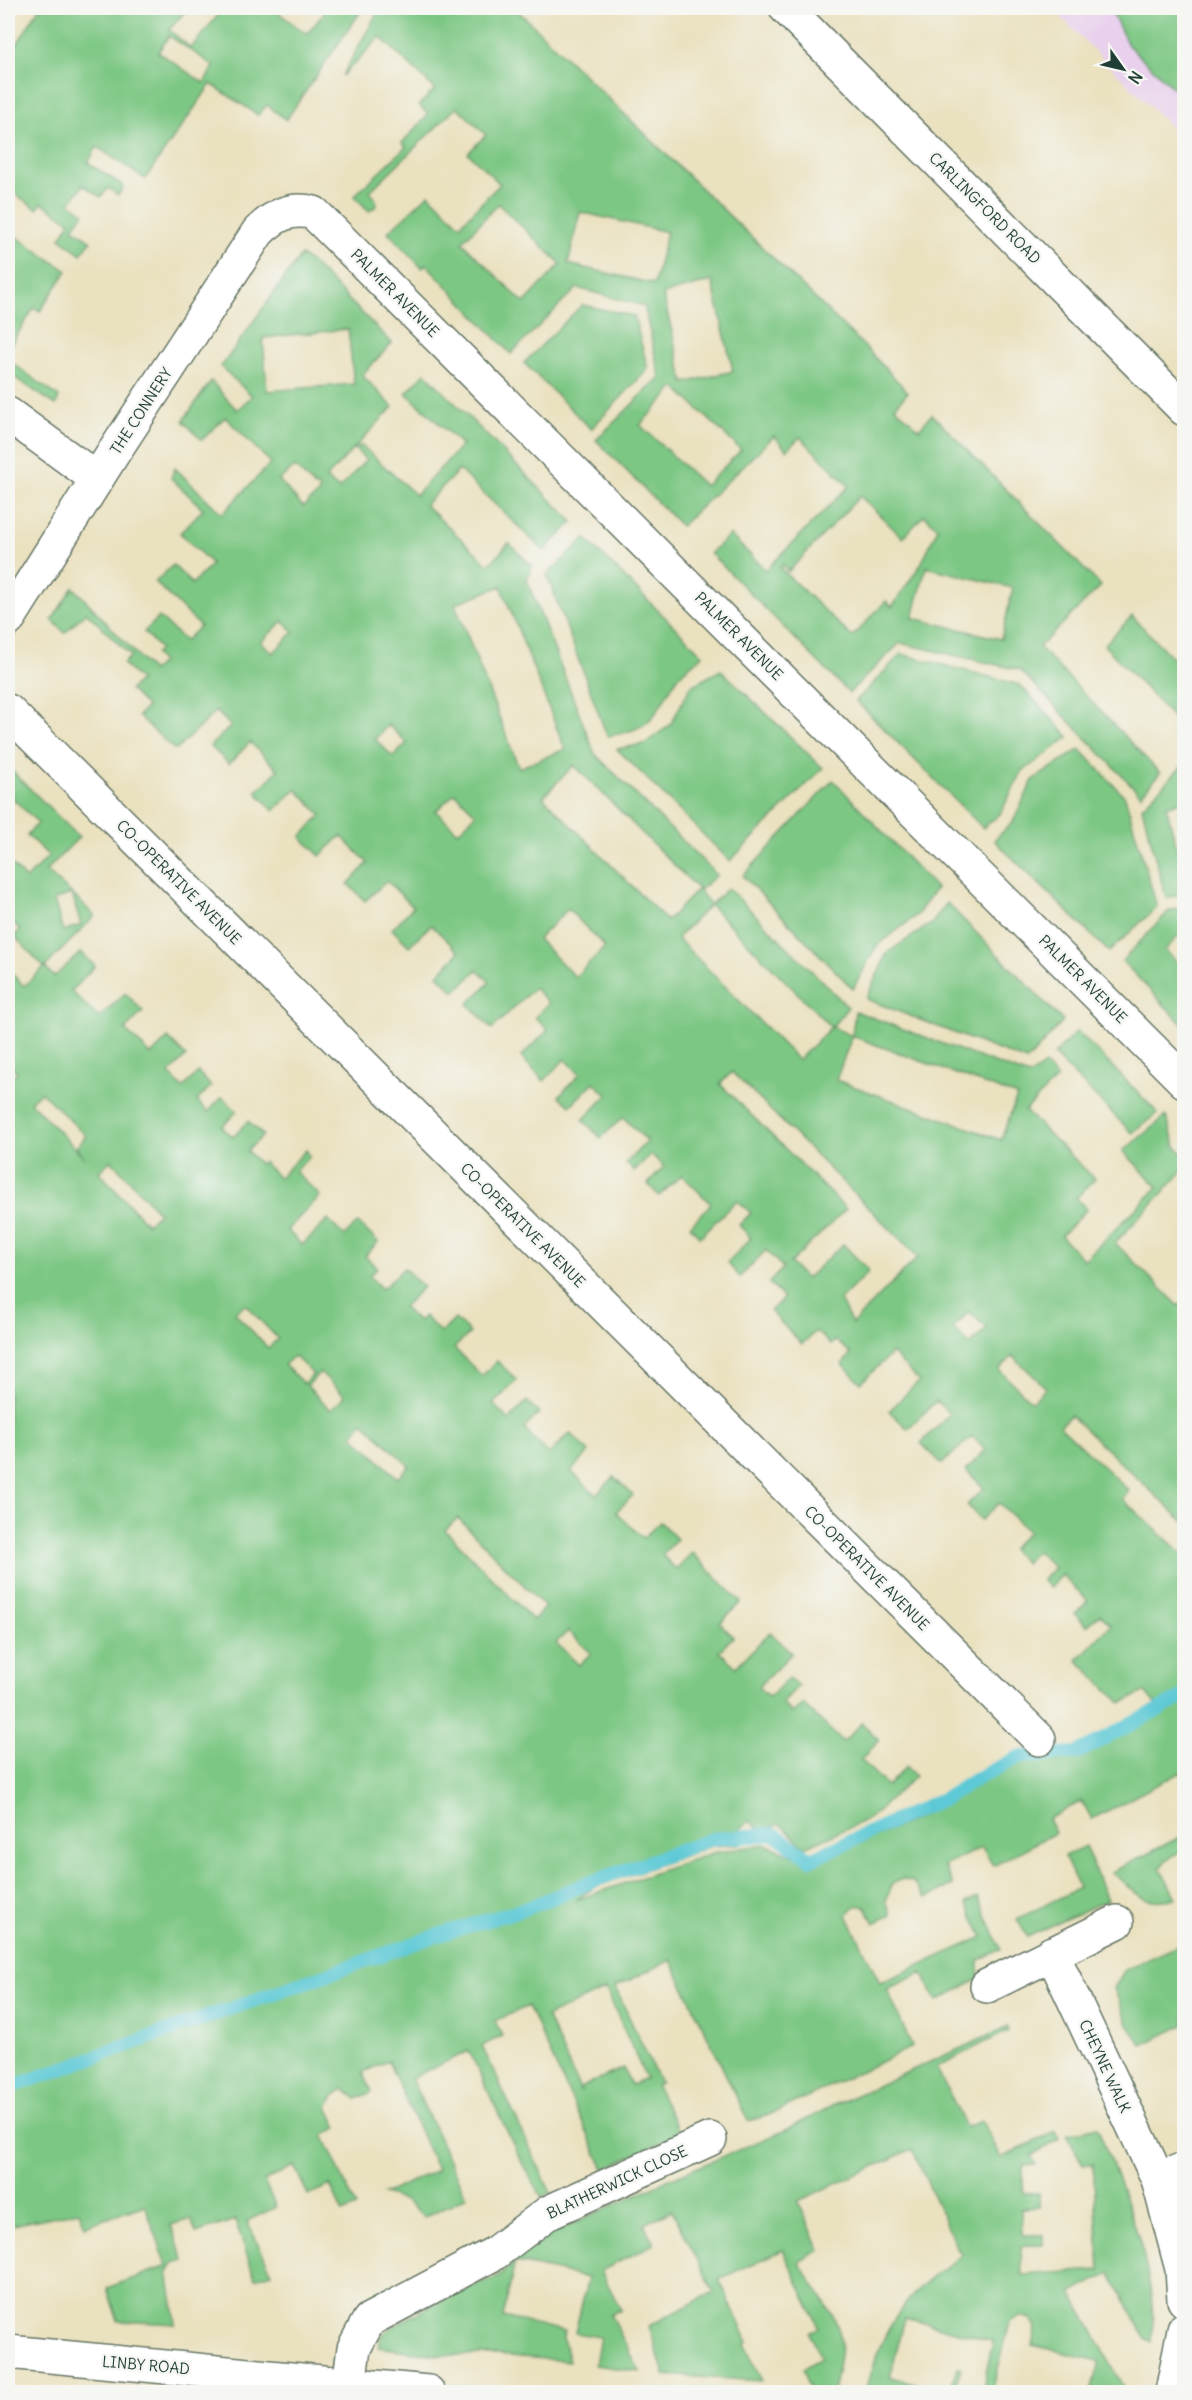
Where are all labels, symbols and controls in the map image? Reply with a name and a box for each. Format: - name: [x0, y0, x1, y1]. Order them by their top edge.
- north arrow: [1093, 39, 1153, 99]
- text: N: [1124, 67, 1147, 88]
- street label: CARLINGFORD ROAD: [925, 148, 1045, 268]
- street label: PALMER AVENUE: [347, 245, 443, 341]
- street label: THE CONNERY: [106, 364, 176, 458]
- street label: PALMER AVENUE: [691, 588, 787, 684]
- street label: CO-OPERATIVE AVENUE: [113, 816, 245, 948]
- street label: PALMER AVENUE: [1035, 931, 1131, 1027]
- street label: CO-OPERATIVE AVENUE: [457, 1159, 589, 1291]
- street label: CO-OPERATIVE AVENUE: [801, 1502, 933, 1634]
- street label: CHEYNE WALK: [1075, 2016, 1135, 2116]
- street label: BLATHERWICK CLOSE: [544, 2141, 690, 2223]
- street label: LINBY ROAD: [101, 2352, 191, 2378]

